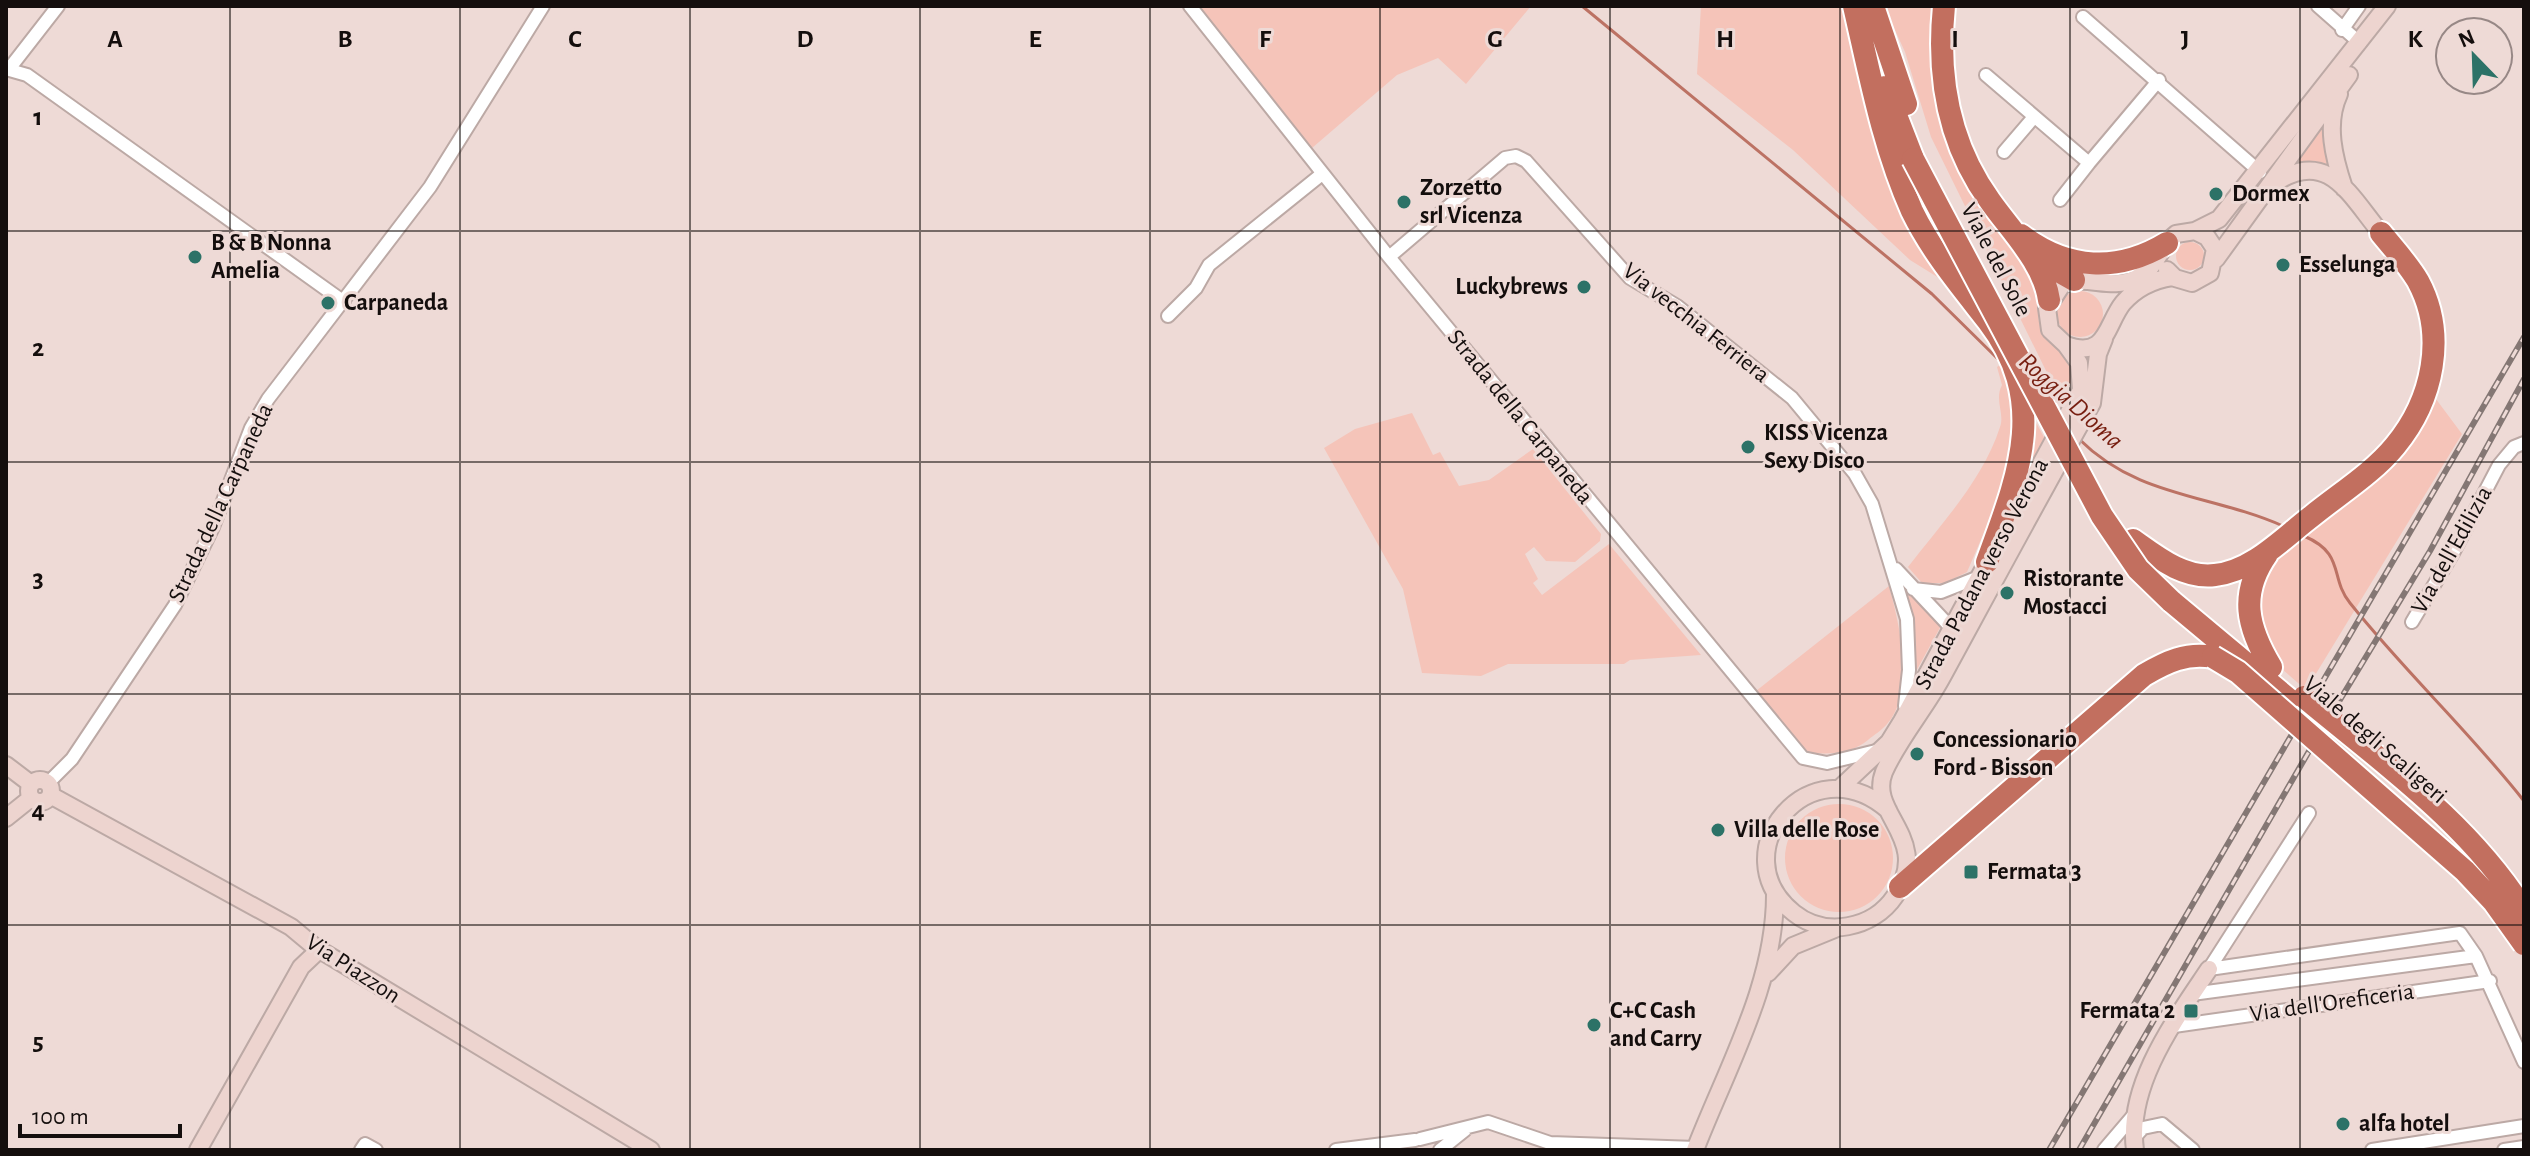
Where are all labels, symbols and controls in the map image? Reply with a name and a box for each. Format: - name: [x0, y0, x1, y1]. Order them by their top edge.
- north arrow: [2434, 16, 2514, 96]
- text: N: [2455, 25, 2478, 52]
- text: A: [107, 26, 123, 52]
- text: B: [337, 26, 353, 52]
- text: C: [568, 26, 582, 52]
- text: D: [796, 26, 814, 52]
- text: E: [1028, 26, 1042, 52]
- text: F: [1259, 26, 1272, 52]
- text: G: [1487, 26, 1503, 52]
- text: H: [1716, 26, 1734, 52]
- text: I: [1951, 26, 1959, 52]
- text: J: [2181, 26, 2189, 52]
- text: K: [2407, 26, 2423, 52]
- text: 1: [33, 104, 43, 130]
- place label: Zorzetto srl Vicenza: [1420, 176, 1523, 228]
- place label: Dormex: [2232, 182, 2309, 206]
- marker: Dormex: [2207, 185, 2225, 203]
- marker: Zorzetto srl Vicenza: [1395, 193, 1413, 211]
- street label: Viale del Sole: [1956, 199, 2036, 321]
- place label: B & B Nonna Amelia: [211, 231, 331, 283]
- marker: B & B Nonna Amelia: [186, 248, 204, 266]
- place label: Esselunga: [2299, 253, 2396, 277]
- marker: Esselunga: [2274, 256, 2292, 274]
- street label: Via vecchia Ferriera: [1618, 259, 1774, 387]
- place label: Luckybrews: [1455, 275, 1568, 299]
- marker: Luckybrews: [1575, 278, 1593, 296]
- place label: Carpaneda: [344, 291, 448, 315]
- marker: Carpaneda: [319, 294, 337, 312]
- street label: Strada della Carpaneda: [1443, 325, 1597, 509]
- text: 2: [32, 335, 44, 361]
- water label: Roggia Dioma: [2014, 348, 2128, 454]
- street label: Strada della Carpaneda: [164, 400, 278, 606]
- place label: KISS Vicenza Sexy Disco: [1764, 421, 1888, 473]
- marker: KISS Vicenza Sexy Disco: [1739, 438, 1757, 456]
- street label: Strada Padana verso Verona: [1911, 454, 2053, 694]
- street label: Via dell'Edilizia: [2407, 482, 2497, 618]
- text: 3: [32, 566, 44, 592]
- place label: Ristorante Mostacci: [2023, 567, 2124, 619]
- marker: Ristorante Mostacci: [1998, 584, 2016, 602]
- street label: Viale degli Scaligeri: [2299, 672, 2451, 808]
- place label: Concessionario Ford - Bisson: [1933, 728, 2077, 780]
- marker: Concessionario Ford - Bisson: [1908, 745, 1926, 763]
- text: 4: [31, 797, 45, 823]
- place label: Villa delle Rose: [1734, 818, 1879, 842]
- marker: Villa delle Rose: [1709, 821, 1727, 839]
- place label: Fermata 3: [1987, 860, 2082, 884]
- marker: Fermata 3: [1962, 863, 1980, 881]
- street label: Via Piazzon: [302, 930, 404, 1008]
- street label: Via dell'Oreficeria: [2248, 980, 2416, 1026]
- place label: C+C Cash and Carry: [1610, 999, 1702, 1051]
- place label: Fermata 2: [2080, 999, 2175, 1023]
- marker: Fermata 2: [2182, 1002, 2200, 1020]
- marker: C+C Cash and Carry: [1585, 1016, 1603, 1034]
- text: 5: [32, 1029, 44, 1055]
- scale bar: [20, 1088, 180, 1138]
- text: 100 m: [32, 1105, 89, 1129]
- place label: alfa hotel: [2359, 1112, 2450, 1136]
- marker: alfa hotel: [2334, 1115, 2352, 1133]

